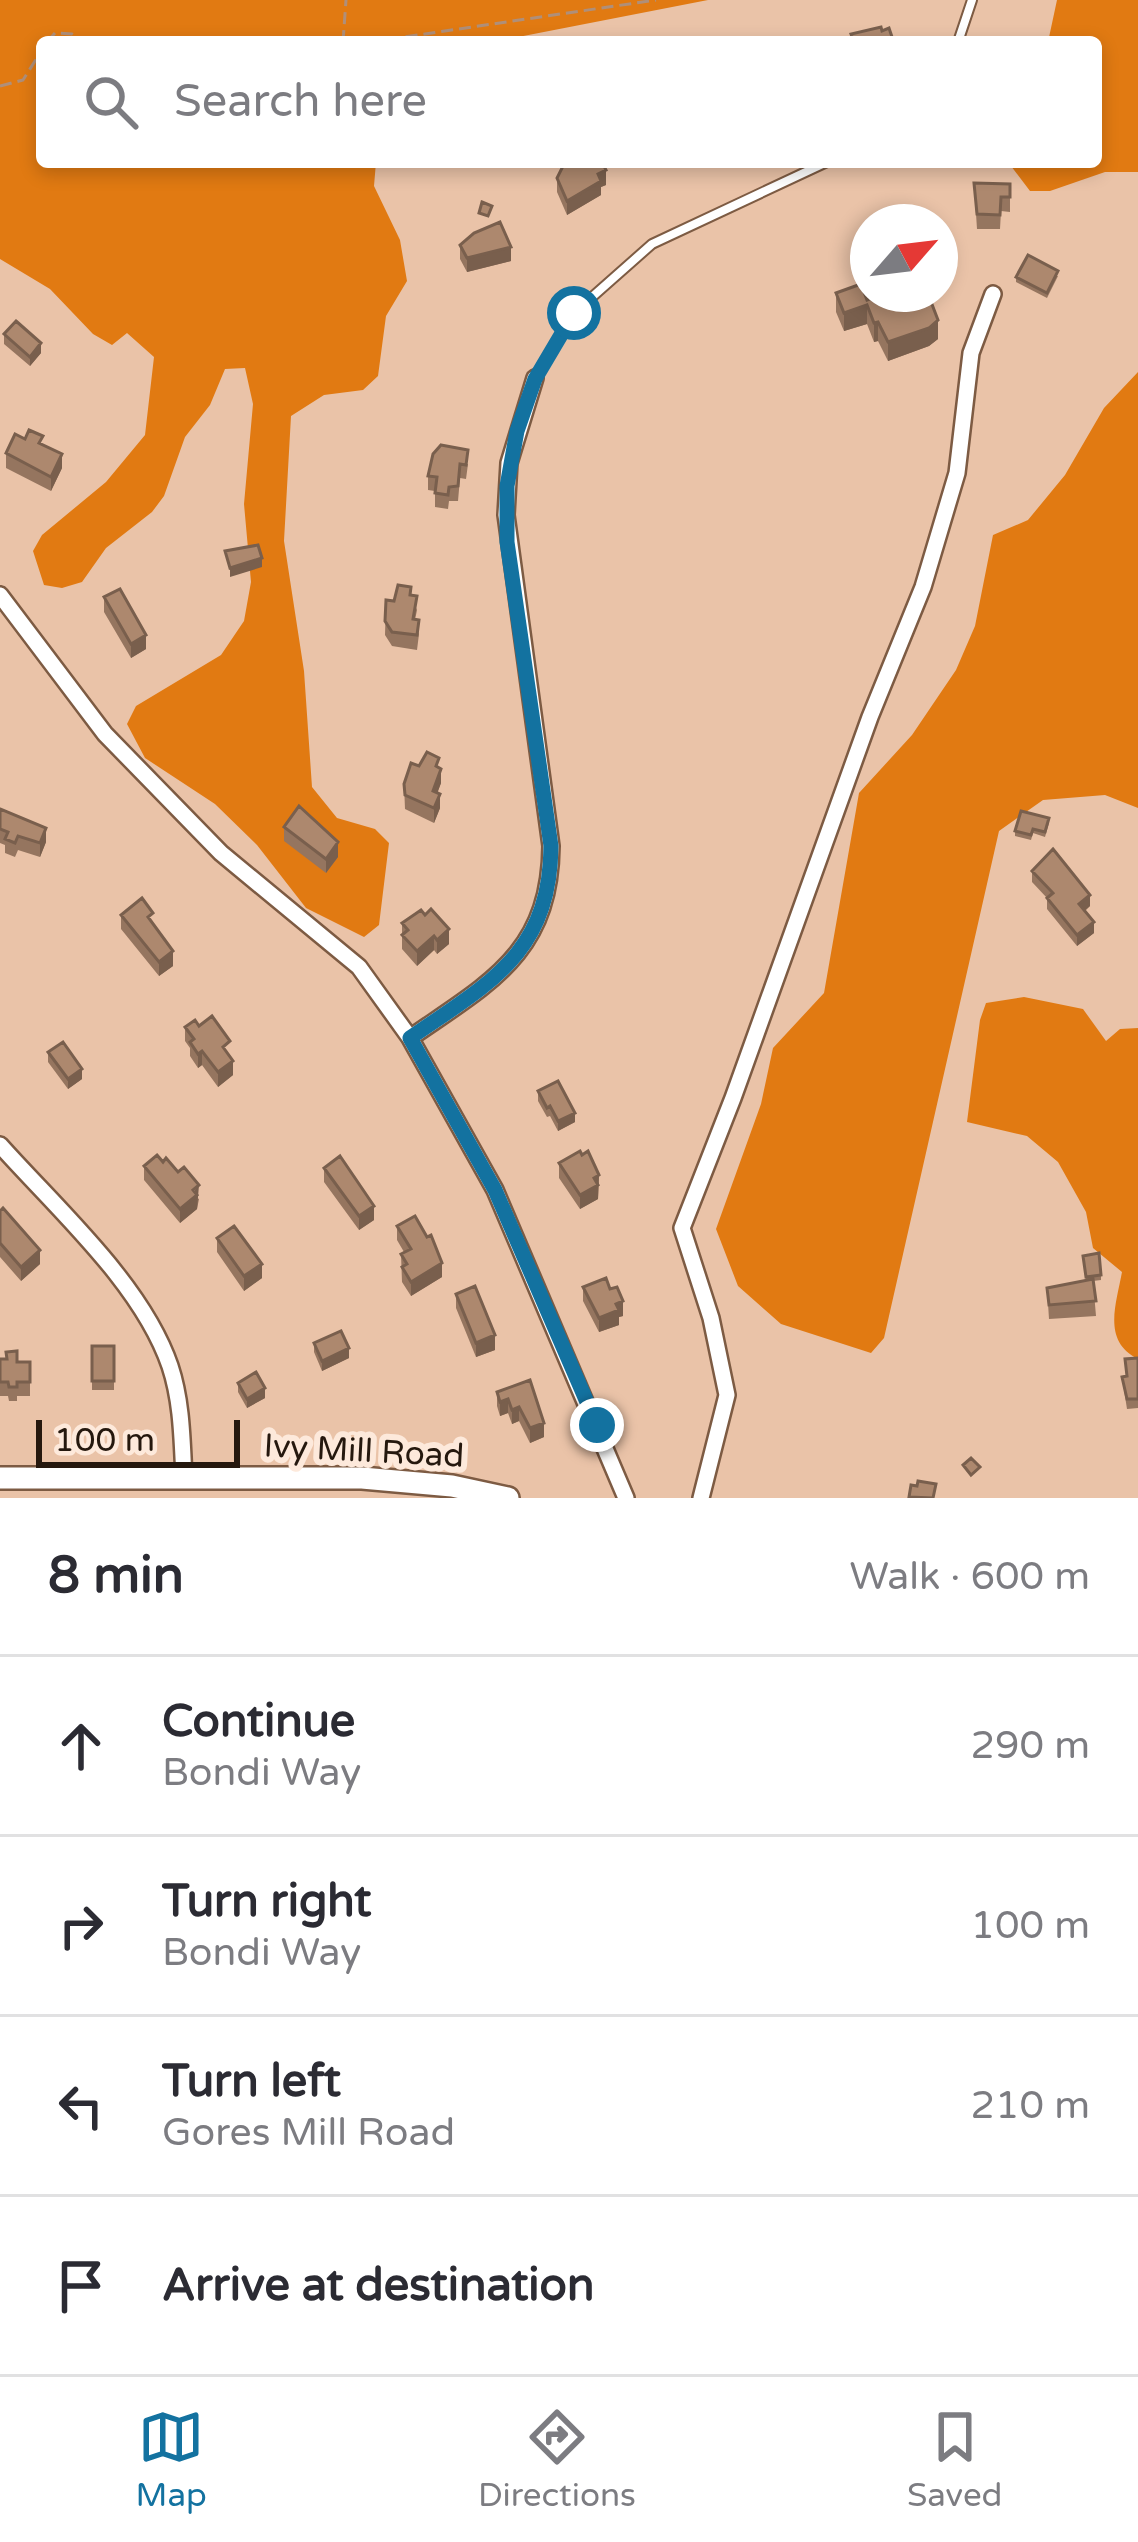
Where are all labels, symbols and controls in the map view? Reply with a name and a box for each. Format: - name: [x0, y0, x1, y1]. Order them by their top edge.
- search box: [36, 36, 1102, 168]
- icon: search: [78, 69, 144, 135]
- text: Search here: [174, 75, 427, 129]
- north arrow: [850, 204, 958, 312]
- route start: [547, 286, 601, 340]
- route end: [570, 1398, 624, 1452]
- scale bar: [36, 1414, 240, 1467]
- text: 100 m: [54, 1421, 155, 1460]
- street label: Ivy Mill Road: [263, 1426, 465, 1476]
- text: 8 min: [48, 1545, 184, 1607]
- text: Walk · 600 m: [849, 1553, 1090, 1600]
- text: Continue: [162, 1695, 355, 1749]
- icon: ahead: [48, 1713, 114, 1779]
- text: 290 m: [971, 1722, 1090, 1769]
- text: Bondi Way: [162, 1749, 361, 1796]
- text: Turn right: [162, 1875, 371, 1929]
- icon: right: [48, 1893, 114, 1959]
- text: 100 m: [971, 1902, 1090, 1949]
- text: Bondi Way: [162, 1929, 361, 1976]
- text: Turn left: [162, 2055, 341, 2109]
- icon: left: [48, 2073, 114, 2139]
- text: 210 m: [971, 2082, 1090, 2129]
- text: Gores Mill Road: [162, 2109, 455, 2156]
- icon: arrive: [48, 2253, 114, 2319]
- text: Arrive at destination: [162, 2259, 594, 2313]
- tab: Map: [136, 2404, 207, 2515]
- tab: Directions: [478, 2404, 636, 2515]
- tab: Saved: [907, 2404, 1002, 2515]

